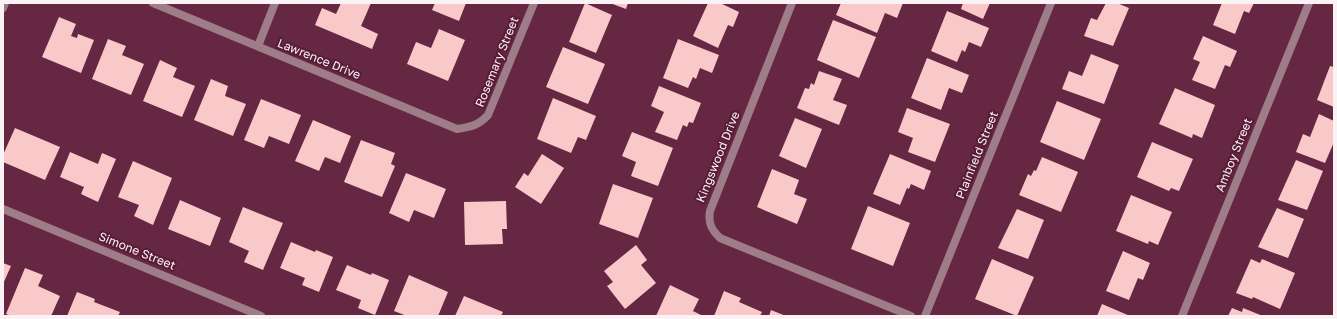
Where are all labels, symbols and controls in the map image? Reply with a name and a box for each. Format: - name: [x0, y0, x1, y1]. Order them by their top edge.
- street label: Rosemary Street: [472, 14, 522, 109]
- street label: Lawrence Drive: [275, 35, 363, 82]
- street label: Kingswood Drive: [692, 109, 743, 204]
- street label: Plainfield Street: [952, 109, 1001, 201]
- street label: Amboy Street: [1212, 116, 1255, 194]
- street label: Simone Street: [97, 228, 178, 273]

